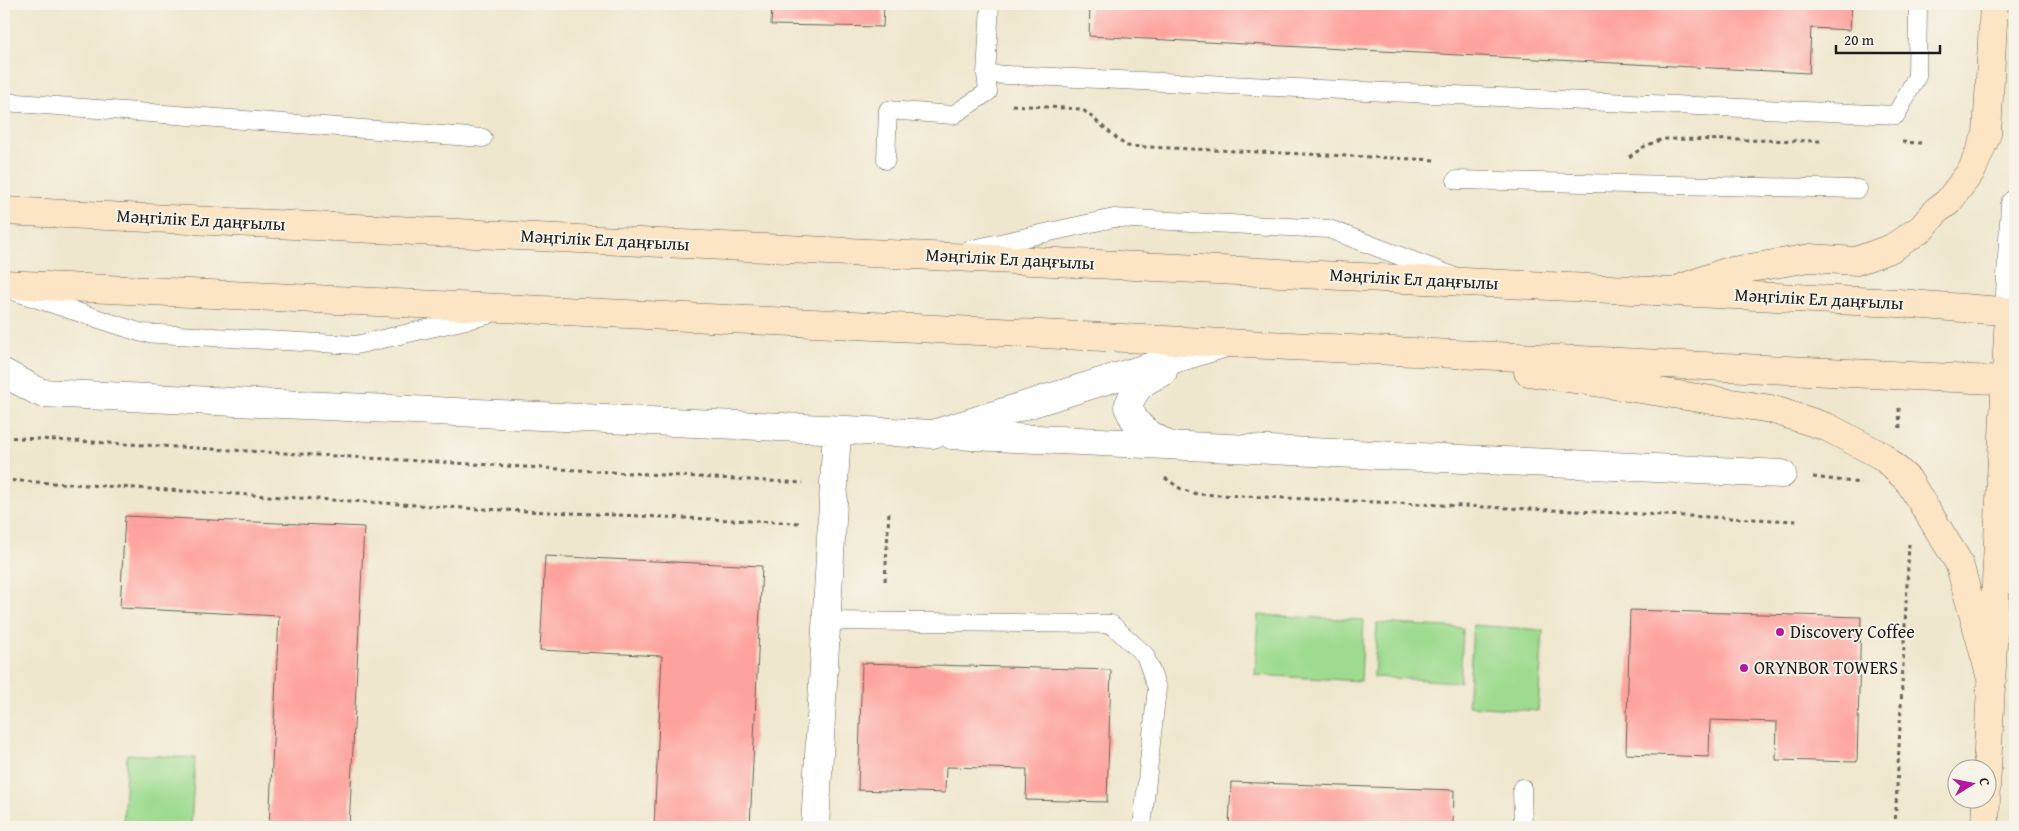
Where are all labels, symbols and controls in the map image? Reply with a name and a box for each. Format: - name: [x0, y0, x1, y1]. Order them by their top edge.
- scale bar: [1836, 22, 1940, 54]
- text: 20 m: [1844, 29, 1875, 50]
- street label: Мәңгілік Ел даңғылы: [116, 202, 286, 237]
- street label: Мәңгілік Ел даңғылы: [520, 222, 690, 257]
- street label: Мәңгілік Ел даңғылы: [925, 241, 1095, 276]
- street label: Мәңгілік Ел даңғылы: [1329, 261, 1499, 296]
- street label: Мәңгілік Ел даңғылы: [1734, 281, 1904, 316]
- place label: Discovery Coffee: [1790, 618, 1915, 645]
- marker: Discovery Coffee: [1774, 626, 1786, 638]
- place label: ORYNBOR TOWERS: [1754, 654, 1898, 681]
- marker: ORYNBOR TOWERS: [1738, 662, 1750, 674]
- north arrow: [1946, 758, 1996, 808]
- text: С: [1974, 776, 1995, 787]

